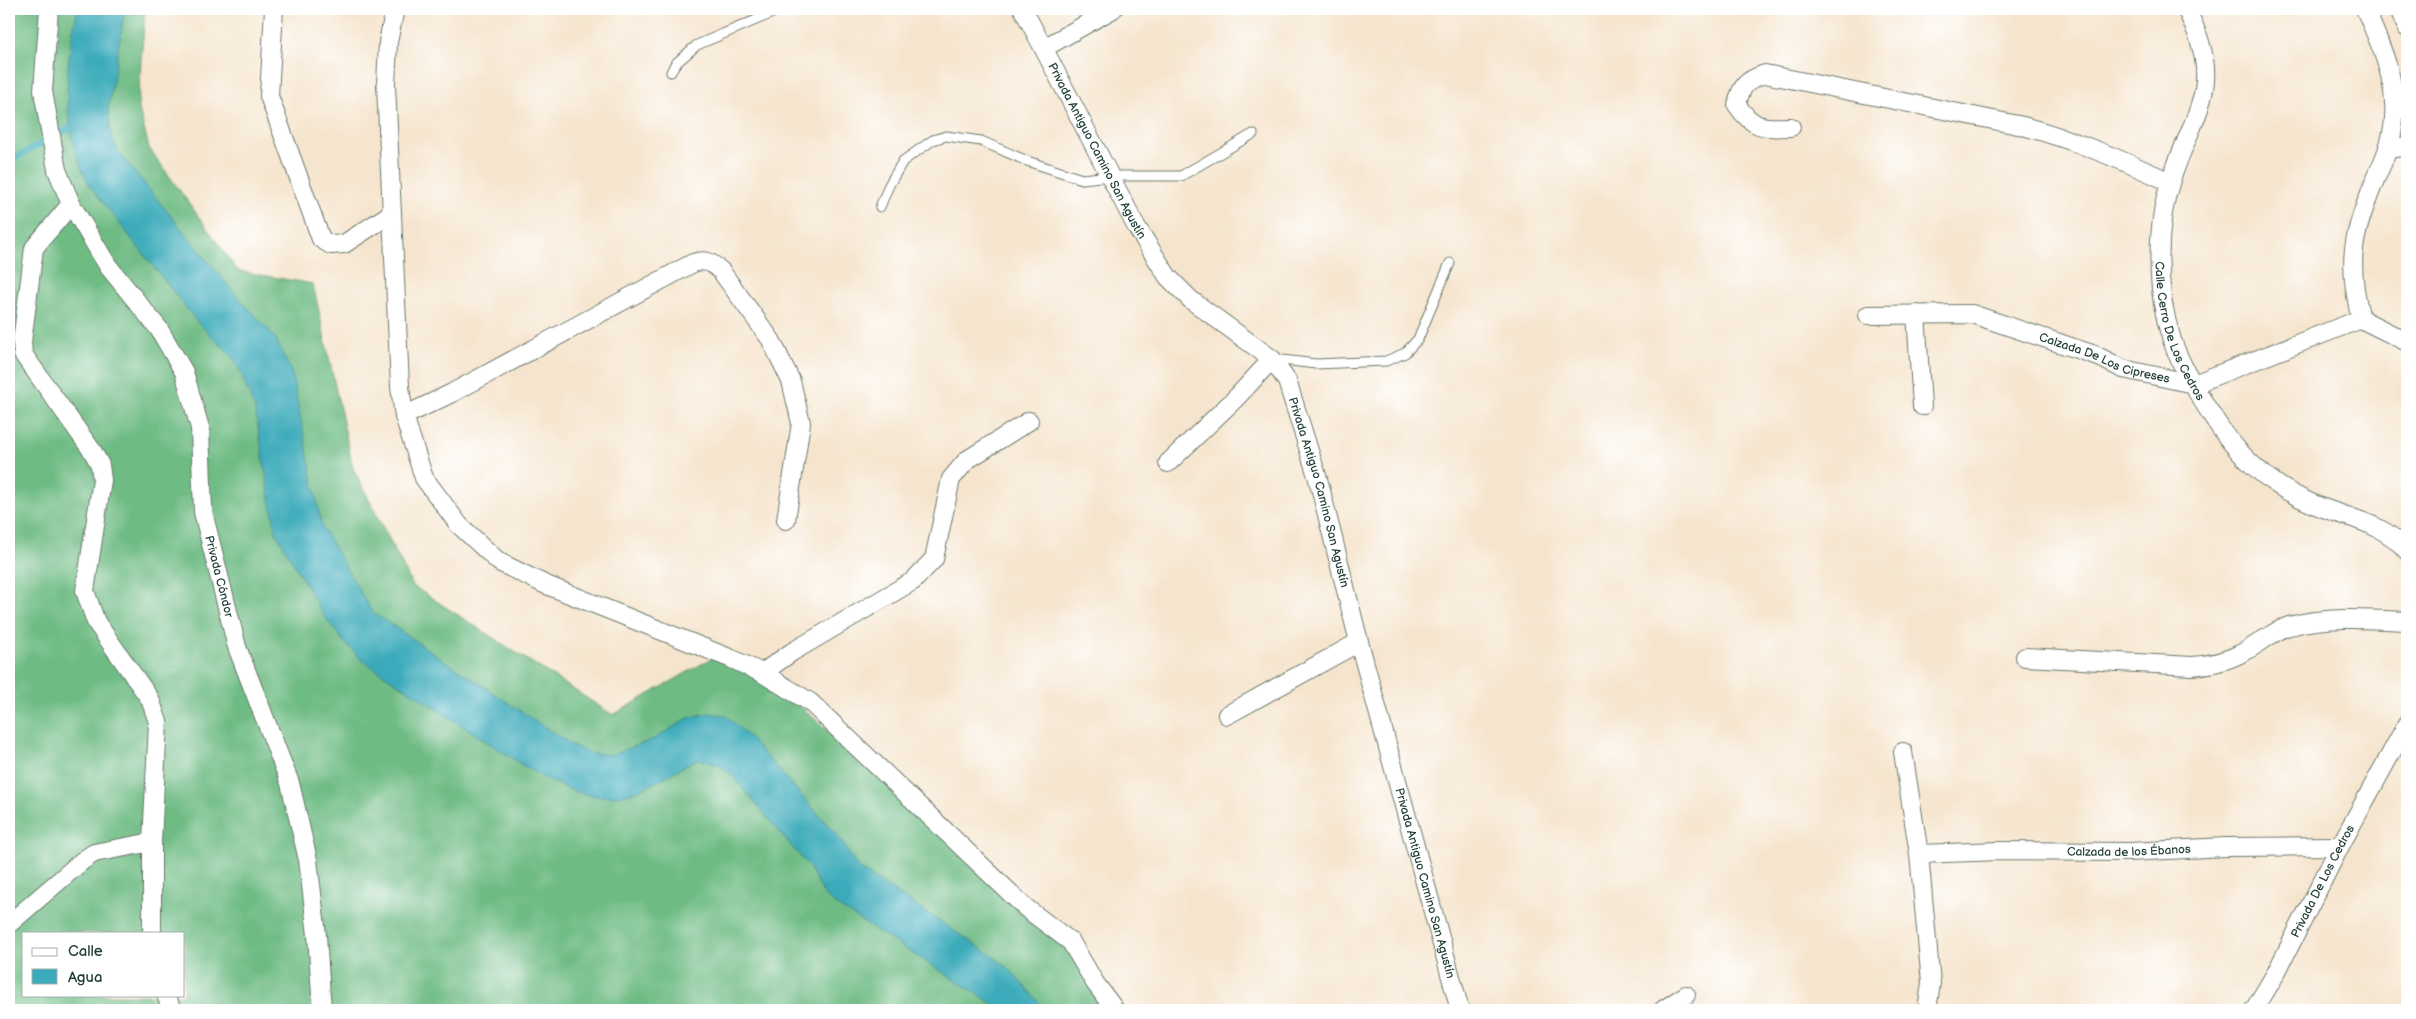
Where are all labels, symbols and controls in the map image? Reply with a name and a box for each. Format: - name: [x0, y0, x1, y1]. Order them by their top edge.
- street label: Privada Antiguo Camino San Agustín: [1044, 60, 1149, 242]
- street label: Calle Cerro De Los Cedros: [2151, 261, 2208, 403]
- street label: Calzada De Los Cipreses: [2037, 330, 2171, 387]
- street label: Privada Antiguo Camino San Agustín: [1285, 395, 1352, 589]
- street label: Privada Cóndor: [201, 534, 236, 620]
- street label: Privada Antiguo Camino San Agustín: [1391, 786, 1458, 980]
- street label: Privada De Los Cedros: [2288, 822, 2358, 940]
- street label: Calzada de los Ébanos: [2067, 842, 2191, 860]
- legend: [22, 932, 185, 996]
- text: Calle: [68, 942, 103, 961]
- text: Agua: [68, 968, 102, 987]

